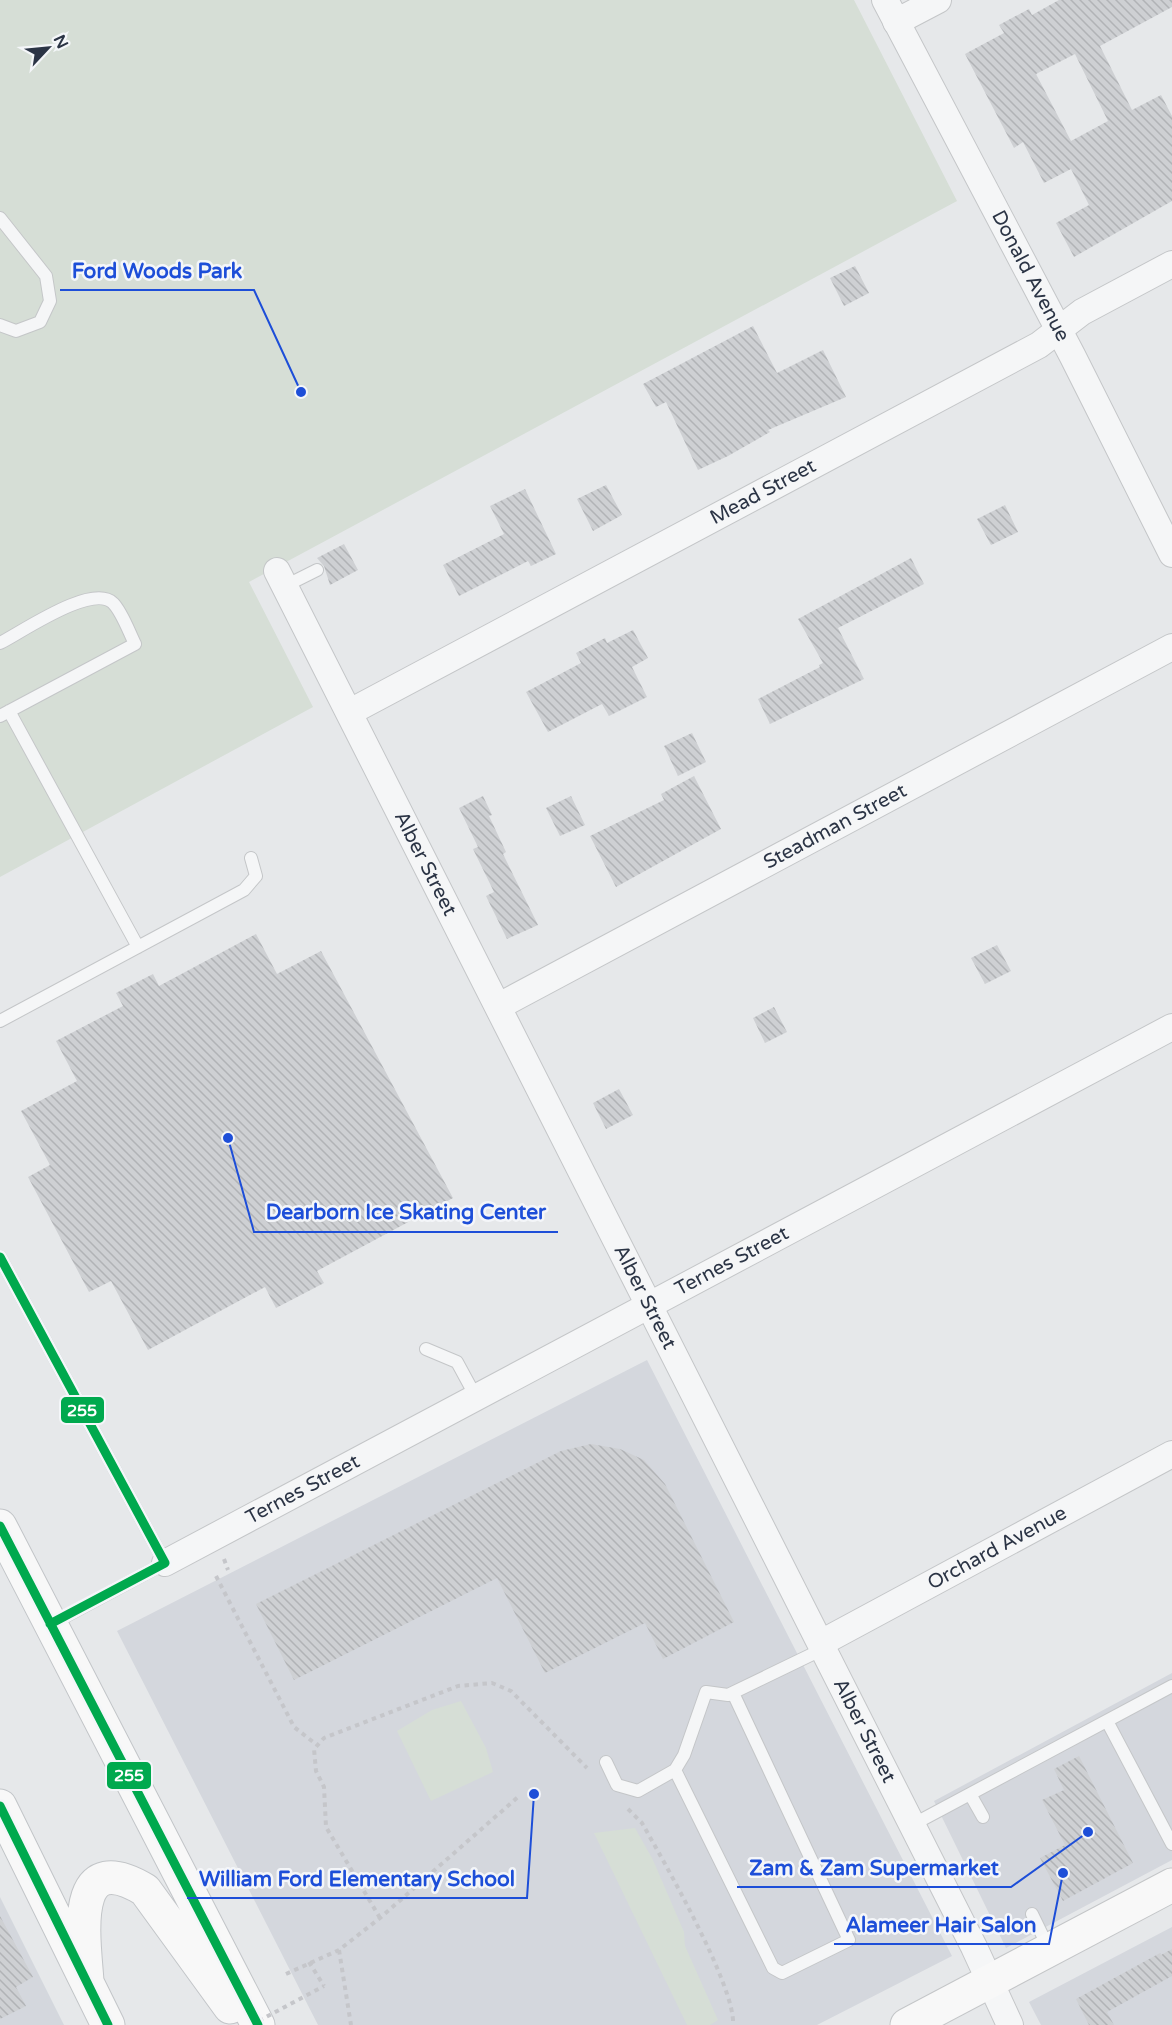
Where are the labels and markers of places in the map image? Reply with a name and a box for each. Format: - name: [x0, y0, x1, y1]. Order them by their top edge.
- callout: Ford Woods Park: [60, 251, 254, 290]
- callout: Dearborn Ice Skating Center: [254, 1193, 558, 1232]
- callout: Zam & Zam Supermarket: [737, 1848, 1011, 1887]
- callout: William Ford Elementary School: [187, 1859, 527, 1898]
- callout: Alameer Hair Salon: [834, 1905, 1049, 1944]

